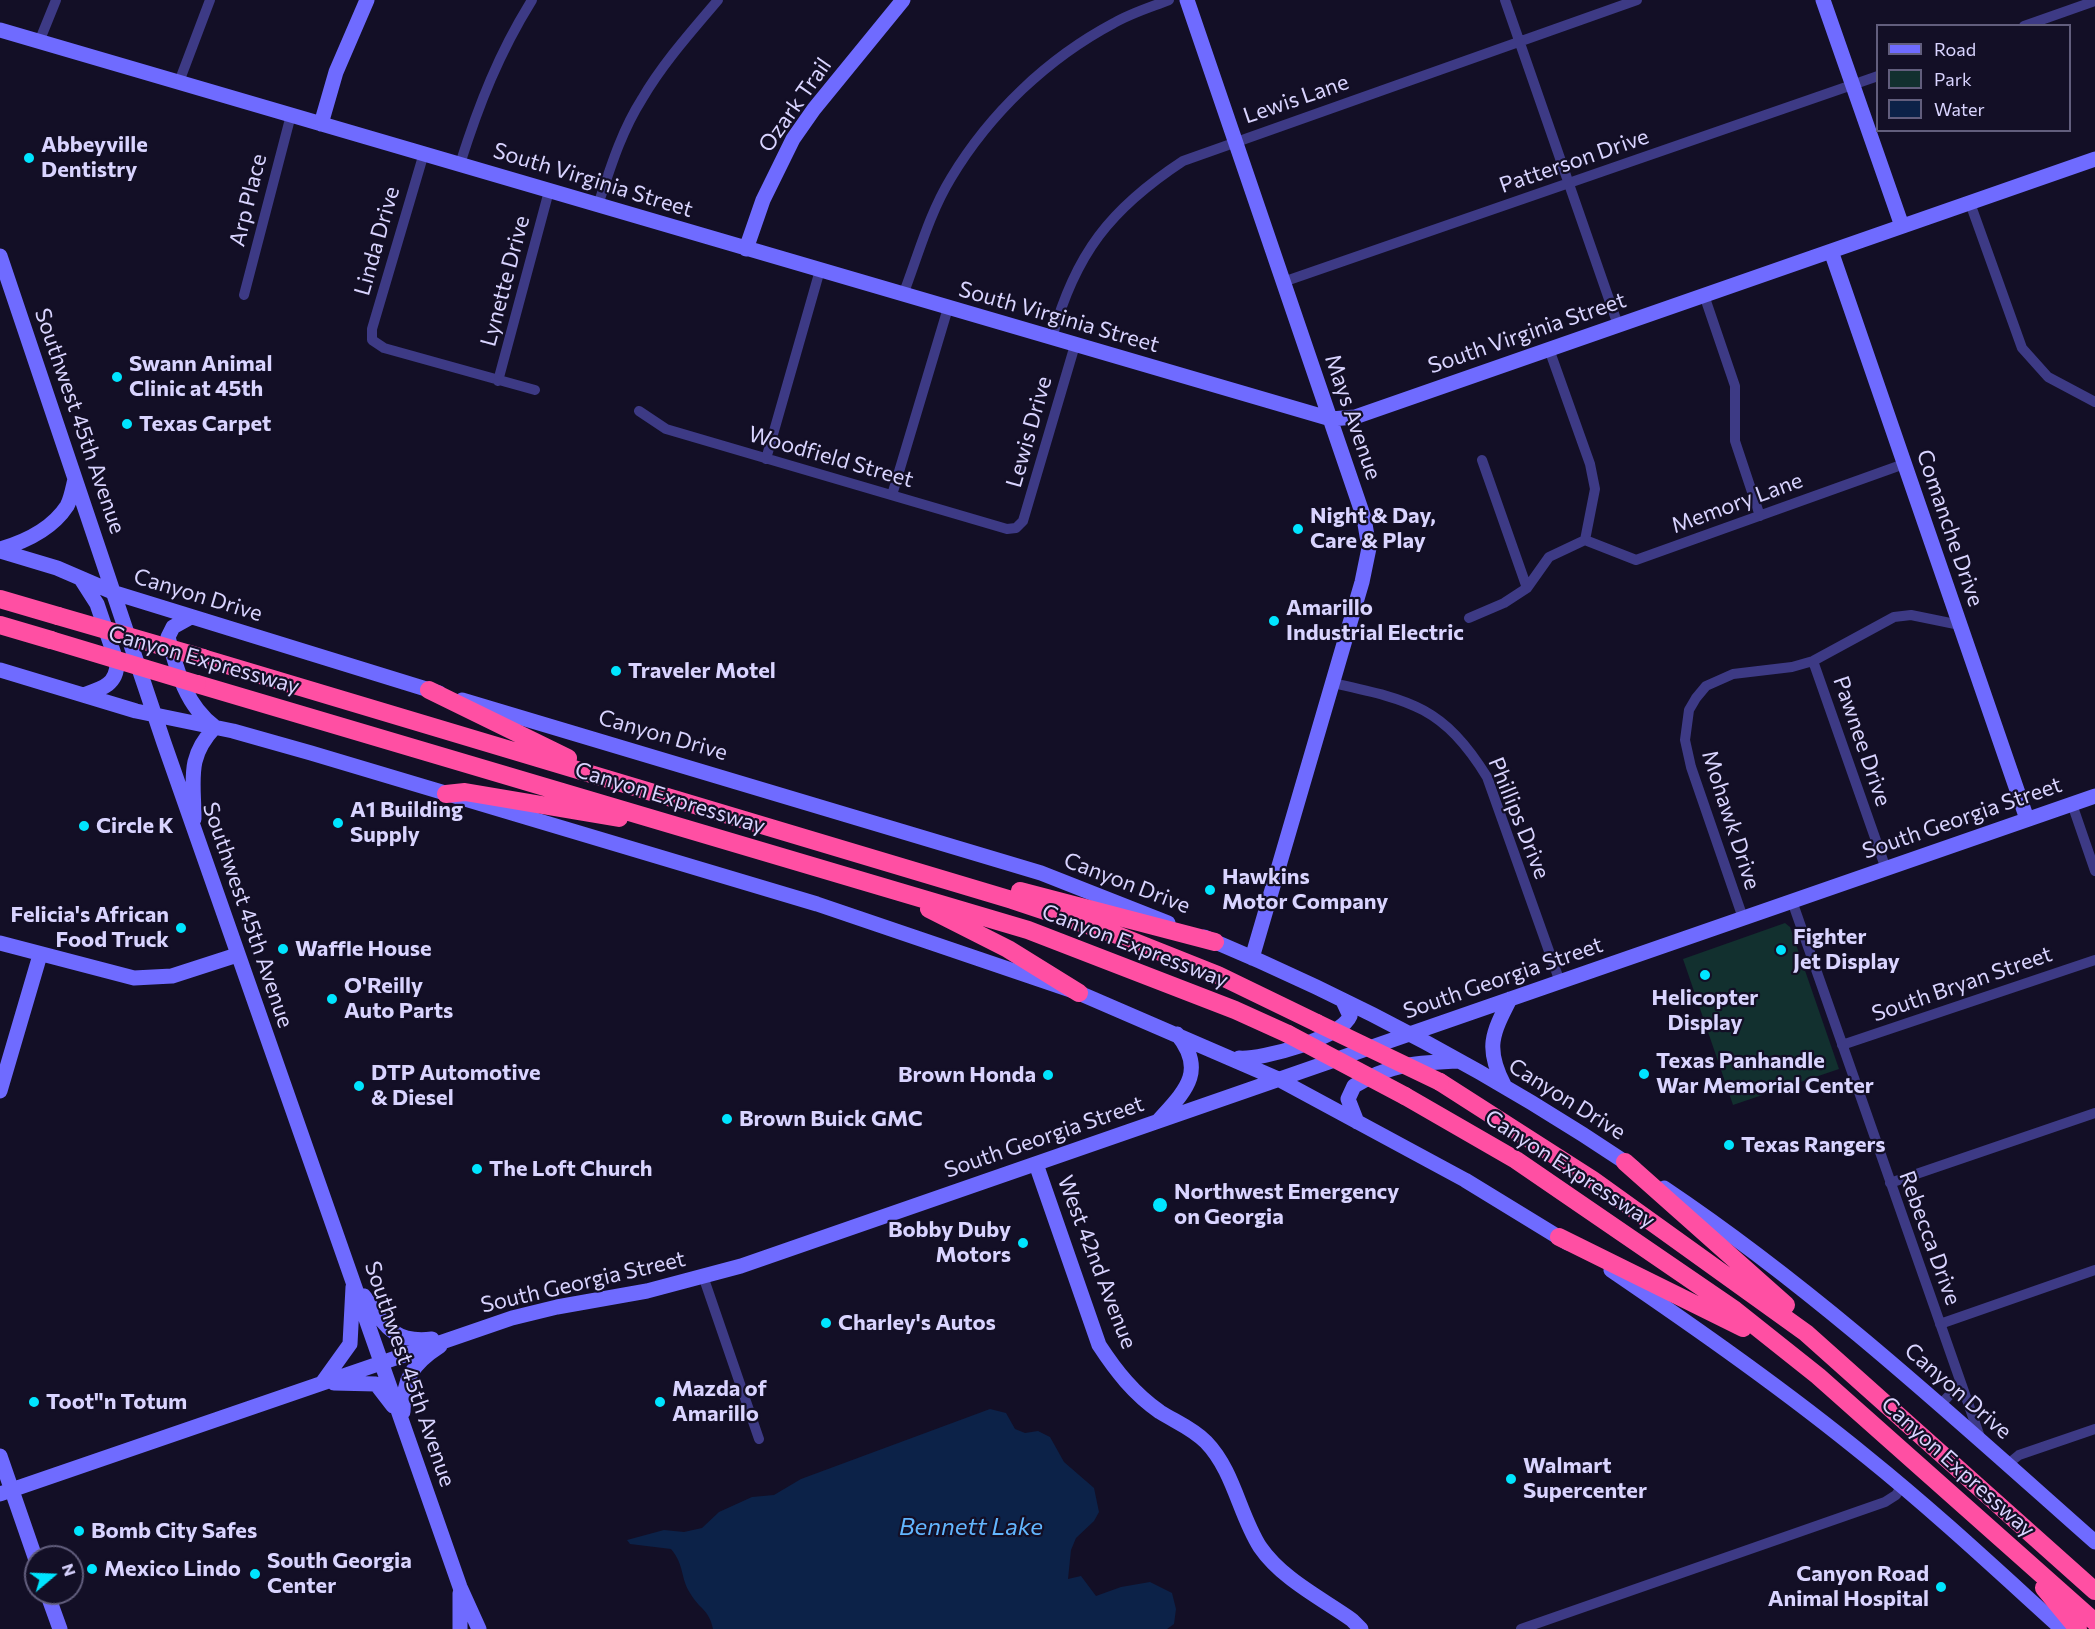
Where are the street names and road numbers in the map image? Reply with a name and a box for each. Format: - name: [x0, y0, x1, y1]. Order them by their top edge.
- street label: Ozark Trail: [753, 53, 837, 157]
- street label: Lewis Lane: [1240, 69, 1352, 129]
- street label: Patterson Drive: [1496, 123, 1652, 199]
- street label: South Virginia Street: [490, 137, 696, 223]
- street label: Arp Place: [224, 151, 272, 249]
- street label: Linda Drive: [349, 183, 405, 299]
- street label: Lynette Drive: [475, 213, 535, 349]
- street label: South Virginia Street: [956, 276, 1162, 358]
- street label: South Virginia Street: [1425, 287, 1629, 379]
- street label: Southwest 45th Avenue: [29, 305, 131, 537]
- street label: Mays Avenue: [1319, 351, 1387, 483]
- street label: Lewis Drive: [1001, 373, 1057, 491]
- street label: Woodfield Street: [745, 421, 917, 493]
- street label: Comanche Drive: [1911, 446, 1989, 610]
- street label: Memory Lane: [1668, 467, 1806, 539]
- street label: Canyon Drive: [131, 563, 265, 627]
- street label: Canyon Expressway: [105, 620, 303, 700]
- street label: Pawnee Drive: [1827, 672, 1897, 810]
- street label: Canyon Drive: [595, 704, 731, 766]
- street label: Mohawk Drive: [1696, 747, 1766, 893]
- street label: Phillips Drive: [1483, 753, 1555, 883]
- street label: Canyon Expressway: [572, 757, 768, 839]
- street label: South Georgia Street: [1859, 771, 2065, 865]
- street label: Southwest 45th Avenue: [197, 799, 299, 1031]
- street label: Canyon Drive: [1060, 847, 1194, 919]
- street label: Canyon Expressway: [1038, 898, 1232, 994]
- street label: South Georgia Street: [1400, 931, 1606, 1025]
- street label: South Bryan Street: [1868, 941, 2056, 1027]
- street label: Canyon Drive: [1504, 1053, 1630, 1145]
- street label: South Georgia Street: [941, 1090, 1147, 1184]
- street label: Canyon Expressway: [1480, 1104, 1660, 1234]
- street label: Rebecca Drive: [1894, 1167, 1966, 1309]
- street label: West 42nd Avenue: [1052, 1172, 1142, 1352]
- street label: South Georgia Street: [478, 1246, 688, 1318]
- street label: Southwest 45th Avenue: [359, 1258, 461, 1490]
- street label: Canyon Drive: [1899, 1337, 2017, 1445]
- street label: Canyon Expressway: [1876, 1391, 2040, 1543]

